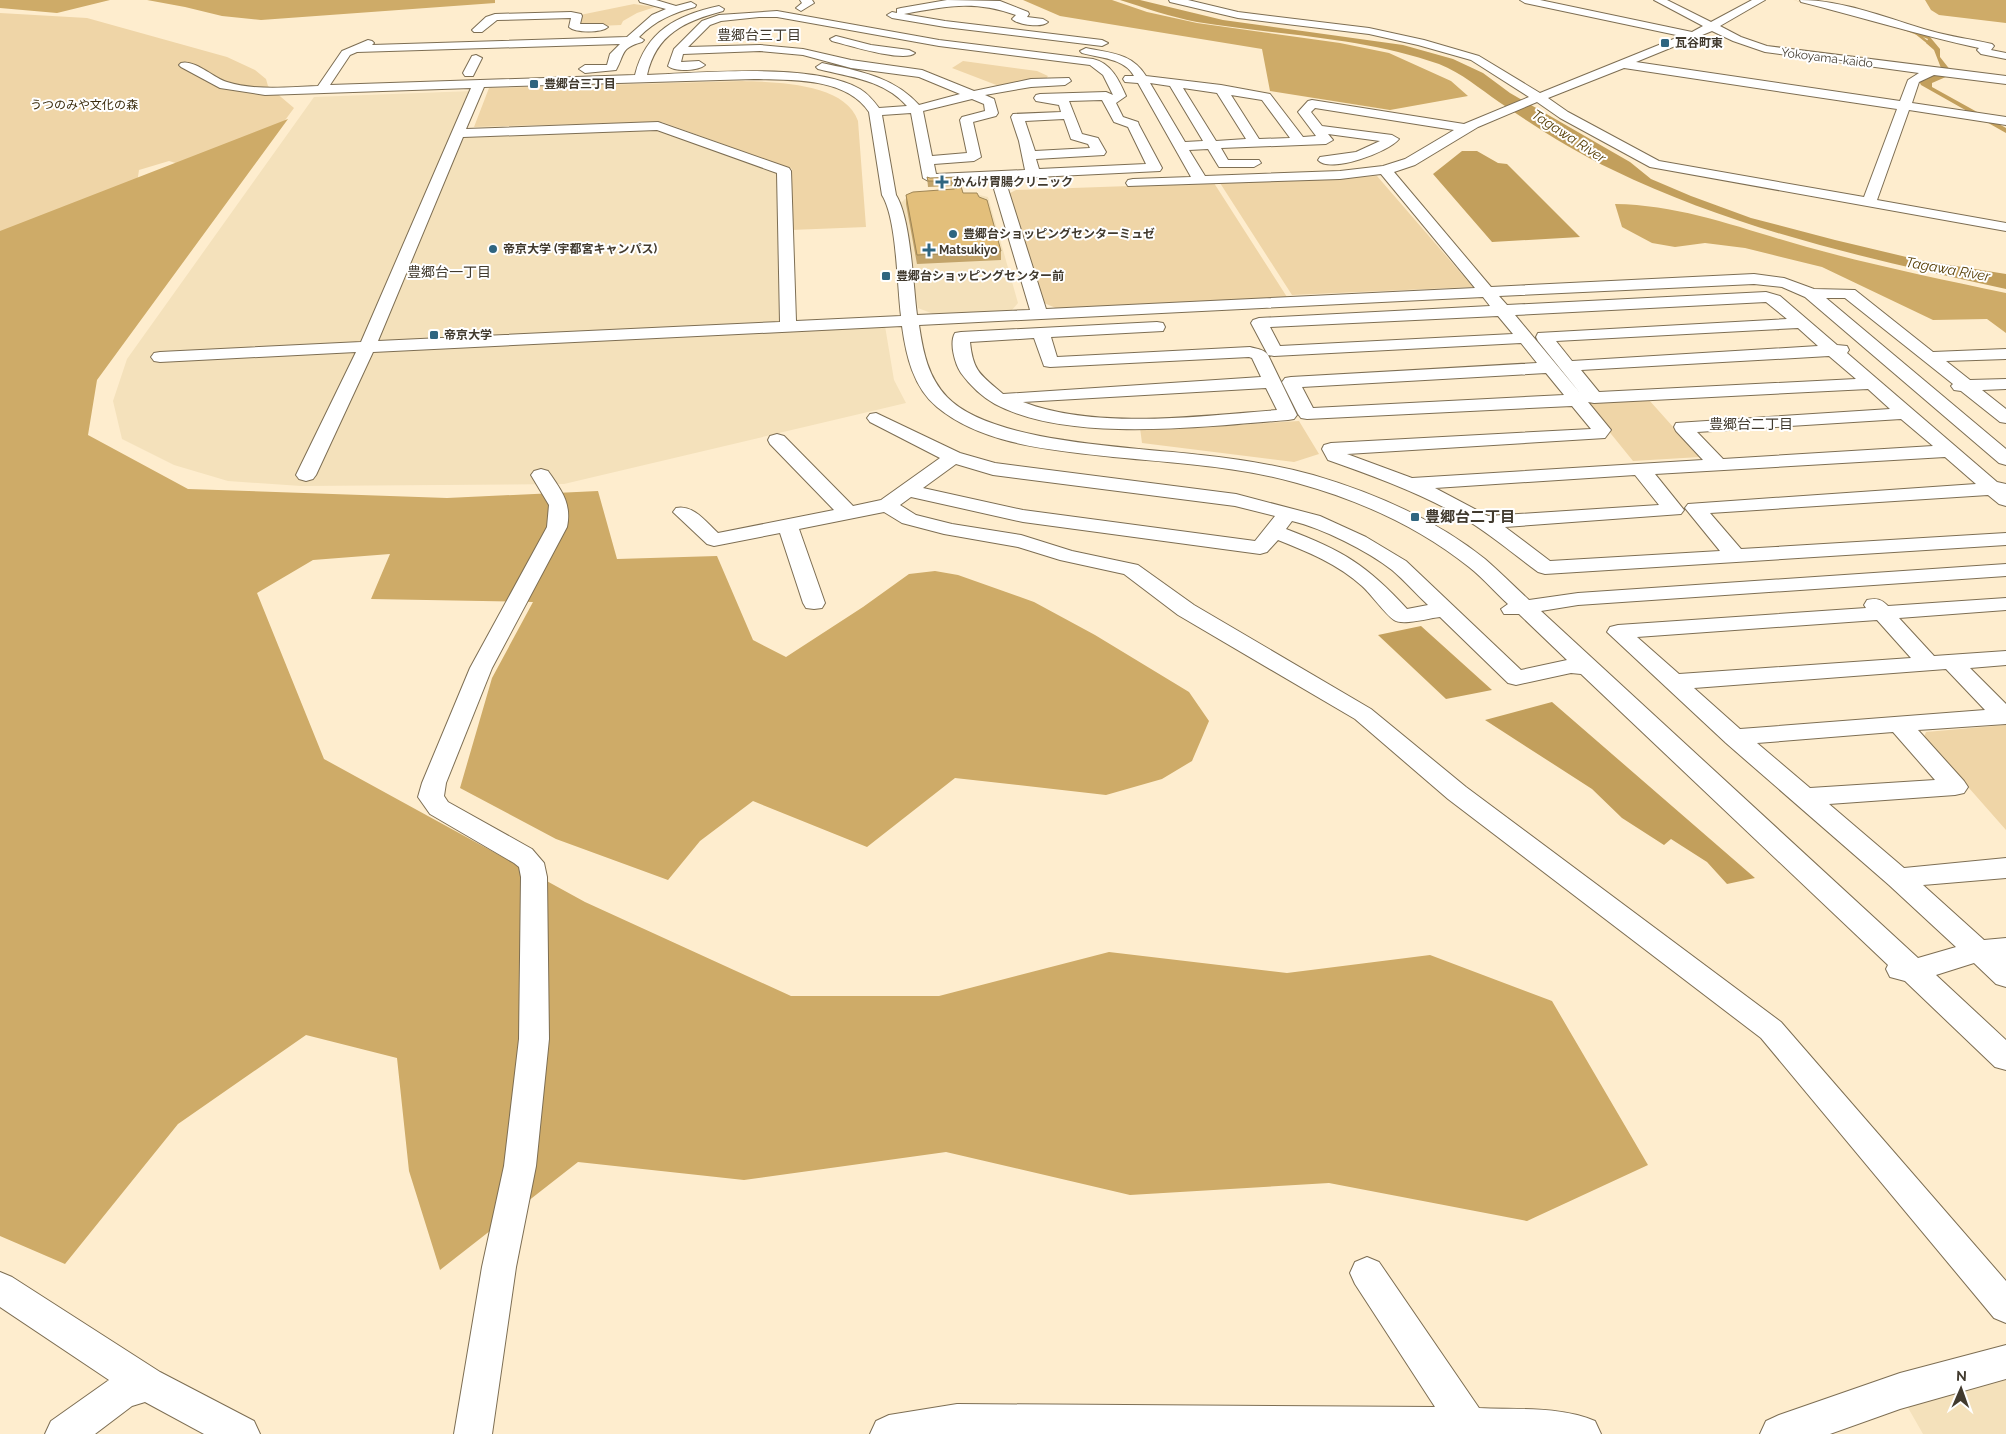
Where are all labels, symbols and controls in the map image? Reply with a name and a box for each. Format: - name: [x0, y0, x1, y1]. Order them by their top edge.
- district label: 豊郷台三丁目: [717, 27, 801, 43]
- place label: 瓦谷町東: [1675, 36, 1723, 50]
- marker: 瓦谷町東: [1659, 37, 1671, 49]
- street label: Yokoyama-kaido: [1780, 45, 1874, 71]
- place label: 豊郷台三丁目: [544, 77, 616, 91]
- marker: 豊郷台三丁目: [528, 78, 540, 90]
- park label: うつのみや文化の森: [30, 98, 138, 112]
- water label: Tagawa River: [1529, 106, 1610, 166]
- marker: かんけ胃腸クリニック: [935, 175, 949, 189]
- place label: かんけ胃腸クリニック: [953, 175, 1073, 189]
- place label: 豊郷台ショッピングセンターミュゼ: [963, 227, 1155, 241]
- marker: 豊郷台ショッピングセンターミュゼ: [947, 228, 959, 240]
- place label: 帝京大学 (宇都宮キャンパス): [503, 242, 658, 256]
- marker: 帝京大学 (宇都宮キャンパス): [487, 243, 499, 255]
- place label: Matsukiyo: [939, 243, 998, 257]
- marker: Matsukiyo: [923, 244, 935, 256]
- water label: Tagawa River: [1905, 254, 1992, 284]
- district label: 豊郷台一丁目: [407, 264, 491, 280]
- place label: 豊郷台ショッピングセンター前: [896, 269, 1064, 283]
- marker: 豊郷台ショッピングセンター前: [880, 270, 892, 282]
- place label: 帝京大学: [444, 328, 492, 342]
- marker: 帝京大学: [428, 329, 440, 341]
- district label: 豊郷台二丁目: [1709, 416, 1793, 432]
- place label: 豊郷台二丁目: [1425, 508, 1515, 526]
- marker: 豊郷台二丁目: [1409, 511, 1421, 523]
- north arrow: [1936, 1364, 1986, 1414]
- text: N: [1956, 1368, 1967, 1384]

